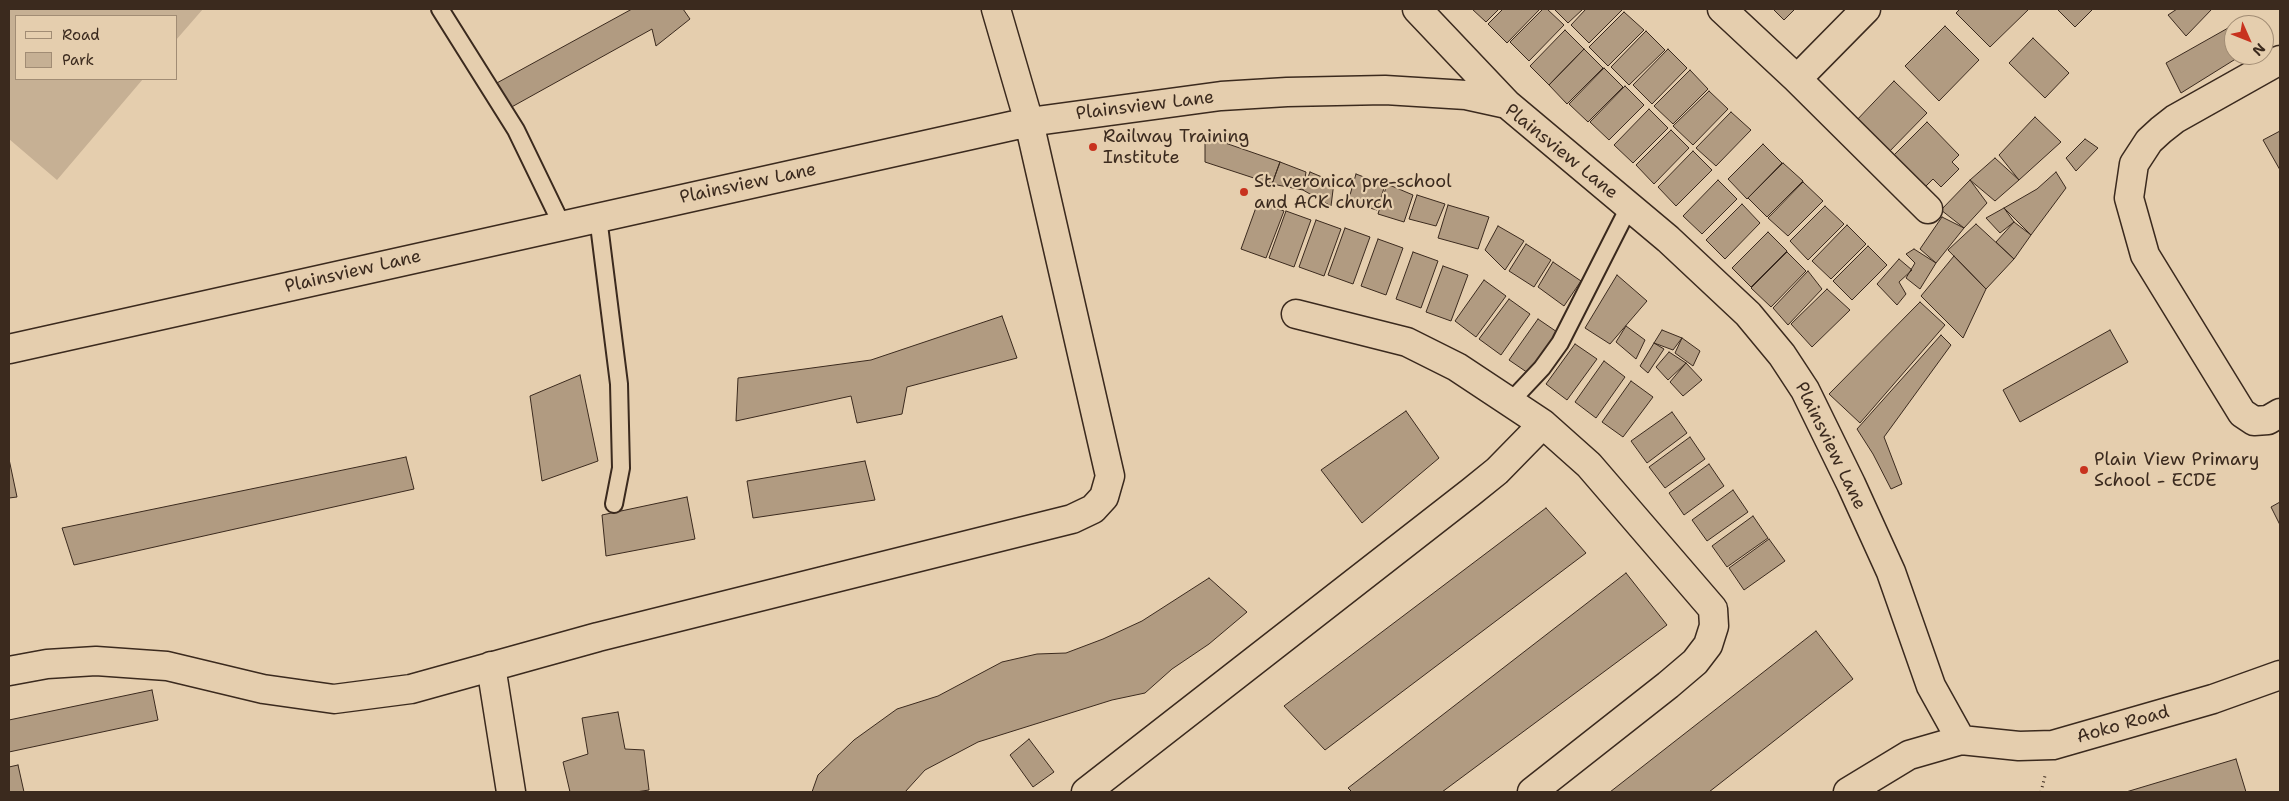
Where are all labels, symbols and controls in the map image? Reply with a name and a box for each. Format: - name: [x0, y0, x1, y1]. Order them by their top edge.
- legend: [15, 15, 178, 80]
- north arrow: [2224, 15, 2274, 65]
- text: Road: [62, 25, 100, 45]
- text: N: [2249, 39, 2269, 60]
- text: Park: [62, 50, 94, 70]
- street label: Plainsview Lane: [1075, 87, 1215, 125]
- street label: Plainsview Lane: [1500, 100, 1622, 204]
- place label: Railway Training Institute: [1103, 126, 1249, 168]
- marker: Railway Training Institute: [1087, 141, 1099, 153]
- street label: Plainsview Lane: [678, 159, 818, 209]
- place label: St. veronica pre-school and ACK church: [1254, 171, 1452, 213]
- marker: St. veronica pre-school and ACK church: [1238, 186, 1250, 198]
- street label: Plainsview Lane: [283, 246, 423, 298]
- street label: Plainsview Lane: [1790, 379, 1870, 513]
- place label: Plain View Primary School - ECDE: [2094, 449, 2259, 492]
- marker: Plain View Primary School - ECDE: [2078, 464, 2090, 476]
- street label: Aoko Road: [2074, 701, 2172, 749]

